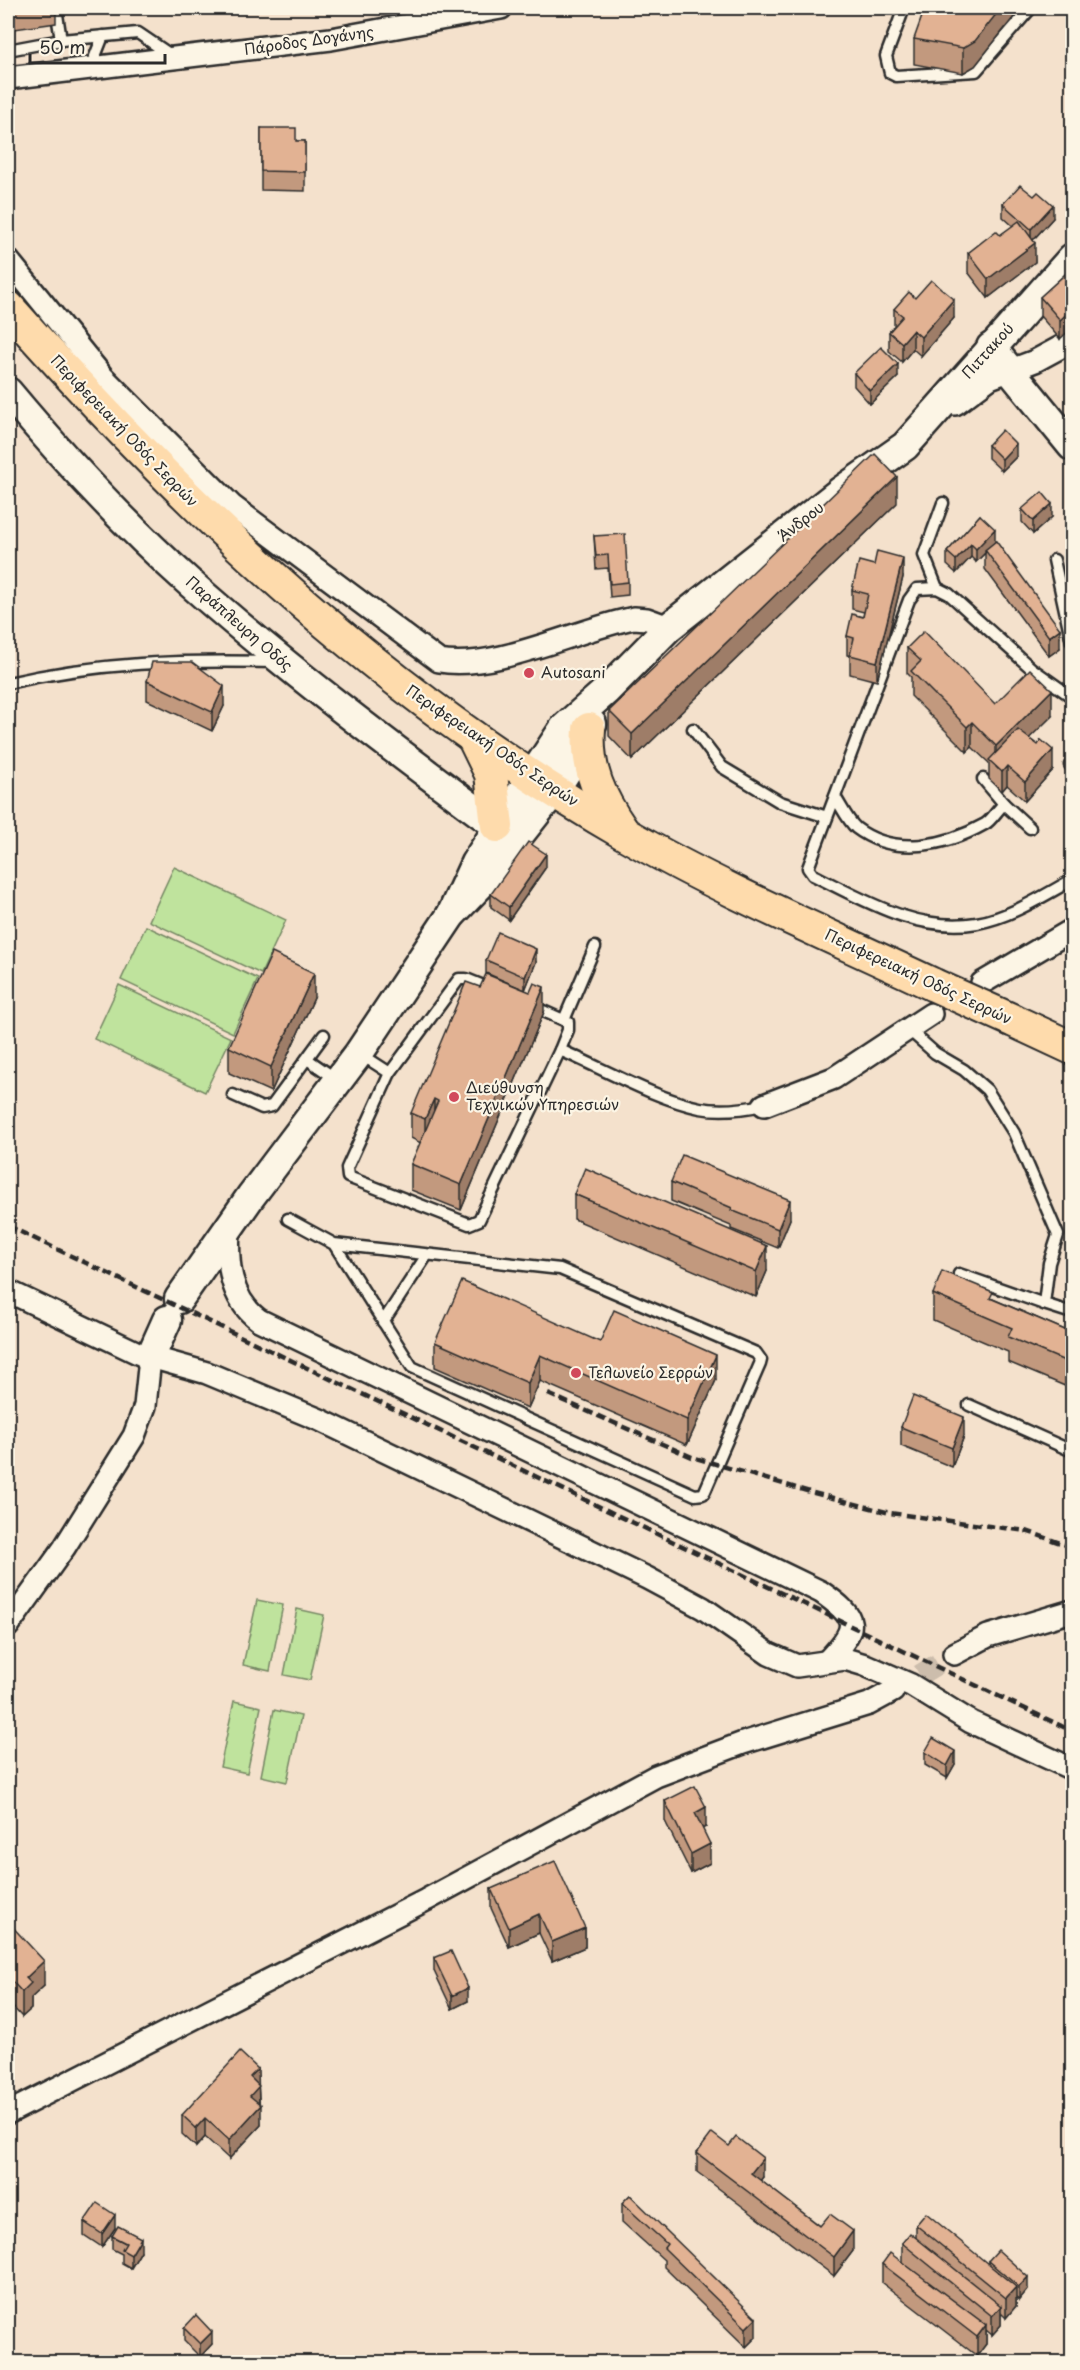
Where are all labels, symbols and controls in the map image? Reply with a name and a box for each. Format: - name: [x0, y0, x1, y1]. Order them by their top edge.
- street label: Πάροδος Δογάνης: [243, 19, 375, 60]
- scale bar: [30, 27, 165, 65]
- text: 50 m: [39, 33, 86, 60]
- street label: Πιττακού: [955, 317, 1018, 383]
- street label: Περιφερειακή Οδός Σερρών: [46, 348, 204, 511]
- street label: Άνδρου: [772, 495, 828, 546]
- street label: Παράπλευρη Οδός: [182, 570, 299, 676]
- place label: Autosani: [541, 660, 606, 683]
- marker: Autosani: [522, 666, 536, 680]
- street label: Περιφερειακή Οδός Σερρών: [402, 678, 584, 811]
- street label: Περιφερειακή Οδός Σερρών: [821, 922, 1016, 1029]
- place label: Διεύθυνση Τεχνικών Υπηρεσιών: [466, 1075, 619, 1115]
- marker: Διεύθυνση Τεχνικών Υπηρεσιών: [447, 1090, 461, 1104]
- place label: Τελωνείο Σερρών: [588, 1360, 713, 1383]
- marker: Τελωνείο Σερρών: [569, 1366, 583, 1380]

